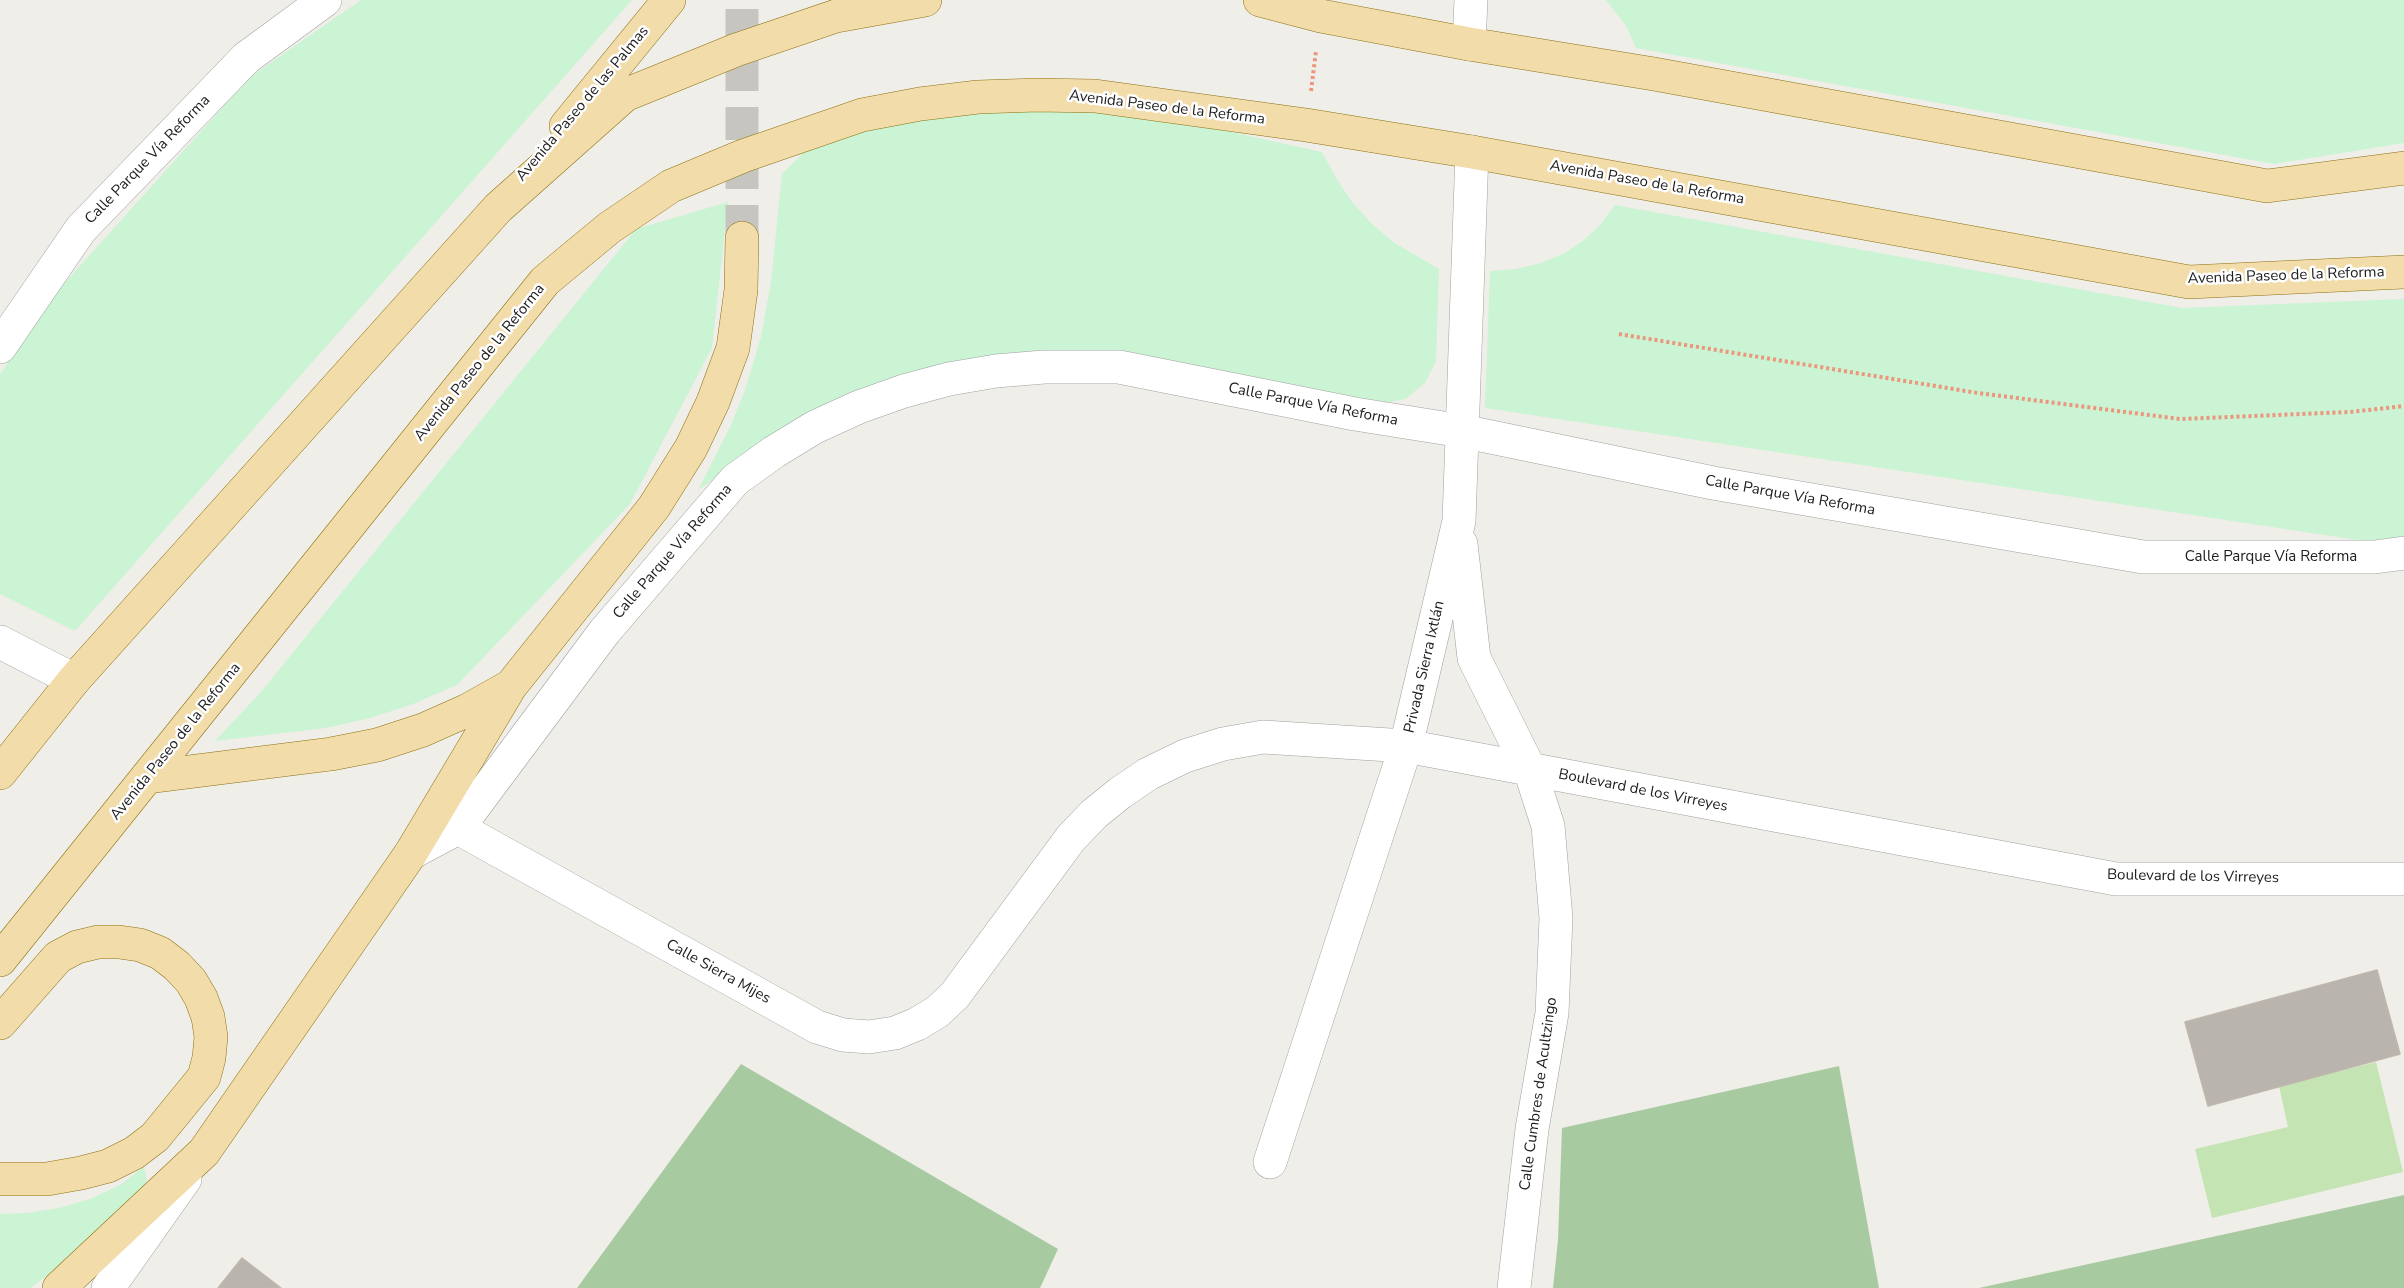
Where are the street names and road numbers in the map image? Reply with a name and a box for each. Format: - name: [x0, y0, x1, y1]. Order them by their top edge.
- street label: Avenida Paseo de las Palmas: [513, 23, 653, 185]
- street label: Avenida Paseo de la Reforma: [1068, 87, 1266, 129]
- street label: Calle Parque Vía Reforma: [82, 92, 214, 228]
- street label: Avenida Paseo de la Reforma: [1548, 157, 1746, 209]
- street label: Avenida Paseo de la Reforma: [2187, 264, 2385, 288]
- street label: Avenida Paseo de la Reforma: [411, 281, 549, 445]
- street label: Calle Parque Vía Reforma: [1227, 380, 1399, 430]
- street label: Calle Parque Vía Reforma: [1703, 472, 1877, 520]
- street label: Calle Parque Vía Reforma: [610, 481, 736, 623]
- street label: Calle Parque Vía Reforma: [2185, 548, 2357, 566]
- street label: Privada Sierra Ixtlán: [1401, 599, 1449, 735]
- street label: Avenida Paseo de la Reforma: [107, 660, 245, 824]
- street label: Boulevard de los Virreyes: [1557, 766, 1729, 816]
- street label: Boulevard de los Virreyes: [2107, 867, 2279, 887]
- street label: Calle Sierra Mijes: [663, 936, 773, 1008]
- street label: Calle Cumbres de Acultzingo: [1517, 996, 1561, 1192]

